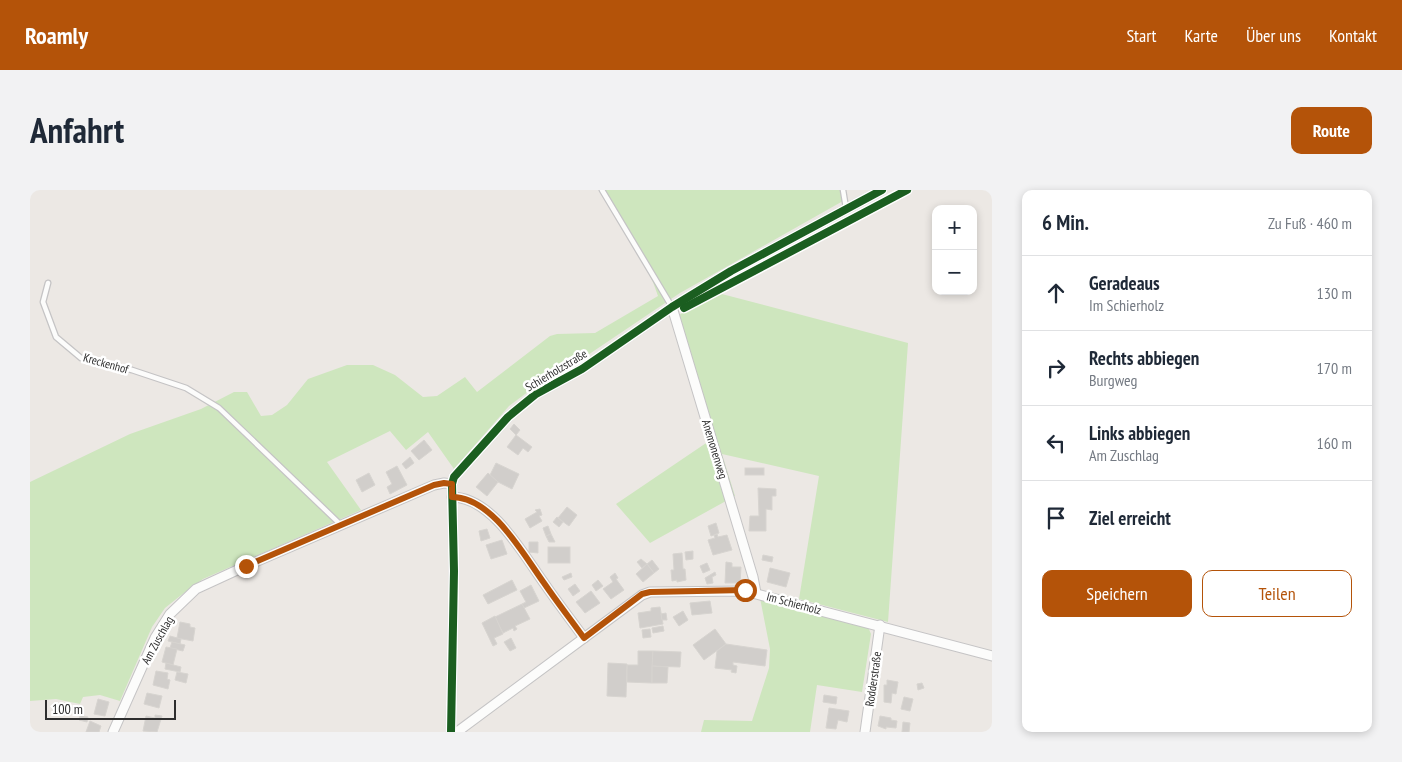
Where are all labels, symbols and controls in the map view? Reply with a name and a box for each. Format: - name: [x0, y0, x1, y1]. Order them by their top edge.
- text: Roamly: [25, 20, 88, 51]
- text: Start: [1126, 24, 1157, 47]
- text: Karte: [1185, 24, 1218, 47]
- text: Über uns: [1246, 24, 1301, 47]
- text: Kontakt: [1329, 24, 1377, 47]
- text: Anfahrt: [30, 107, 124, 153]
- button: Route: [1291, 107, 1372, 154]
- map controls: [932, 205, 977, 295]
- button: +: [932, 205, 977, 250]
- text: 6 Min.: [1042, 209, 1089, 236]
- text: Zu Fuß · 460 m: [1268, 213, 1352, 233]
- button: −: [932, 250, 977, 295]
- text: Geradeaus: [1089, 271, 1160, 295]
- icon: ahead: [1042, 279, 1070, 307]
- text: 130 m: [1317, 283, 1352, 303]
- text: Im Schierholz: [1089, 295, 1164, 315]
- street label: Schierholzstraße: [522, 346, 590, 394]
- text: Rechts abbiegen: [1089, 346, 1199, 370]
- street label: Kreckenhof: [82, 349, 131, 377]
- icon: right: [1042, 354, 1070, 382]
- text: 170 m: [1317, 358, 1352, 378]
- text: Burgweg: [1089, 370, 1137, 390]
- street label: Anemonenweg: [699, 417, 731, 481]
- text: Links abbiegen: [1089, 421, 1190, 445]
- icon: left: [1042, 429, 1070, 457]
- text: 160 m: [1317, 433, 1352, 453]
- text: Am Zuschlag: [1089, 445, 1159, 465]
- icon: arrive: [1042, 504, 1070, 532]
- text: Ziel erreicht: [1089, 506, 1171, 530]
- route end: [235, 555, 258, 578]
- button: Speichern: [1042, 570, 1192, 617]
- button: Teilen: [1202, 570, 1352, 617]
- route start: [734, 579, 757, 602]
- street label: Im Schierholz: [765, 588, 823, 618]
- street label: Am Zuschlag: [138, 613, 176, 667]
- street label: Rodderstraße: [862, 651, 884, 707]
- scale bar: [45, 697, 176, 720]
- text: 100 m: [52, 700, 83, 718]

